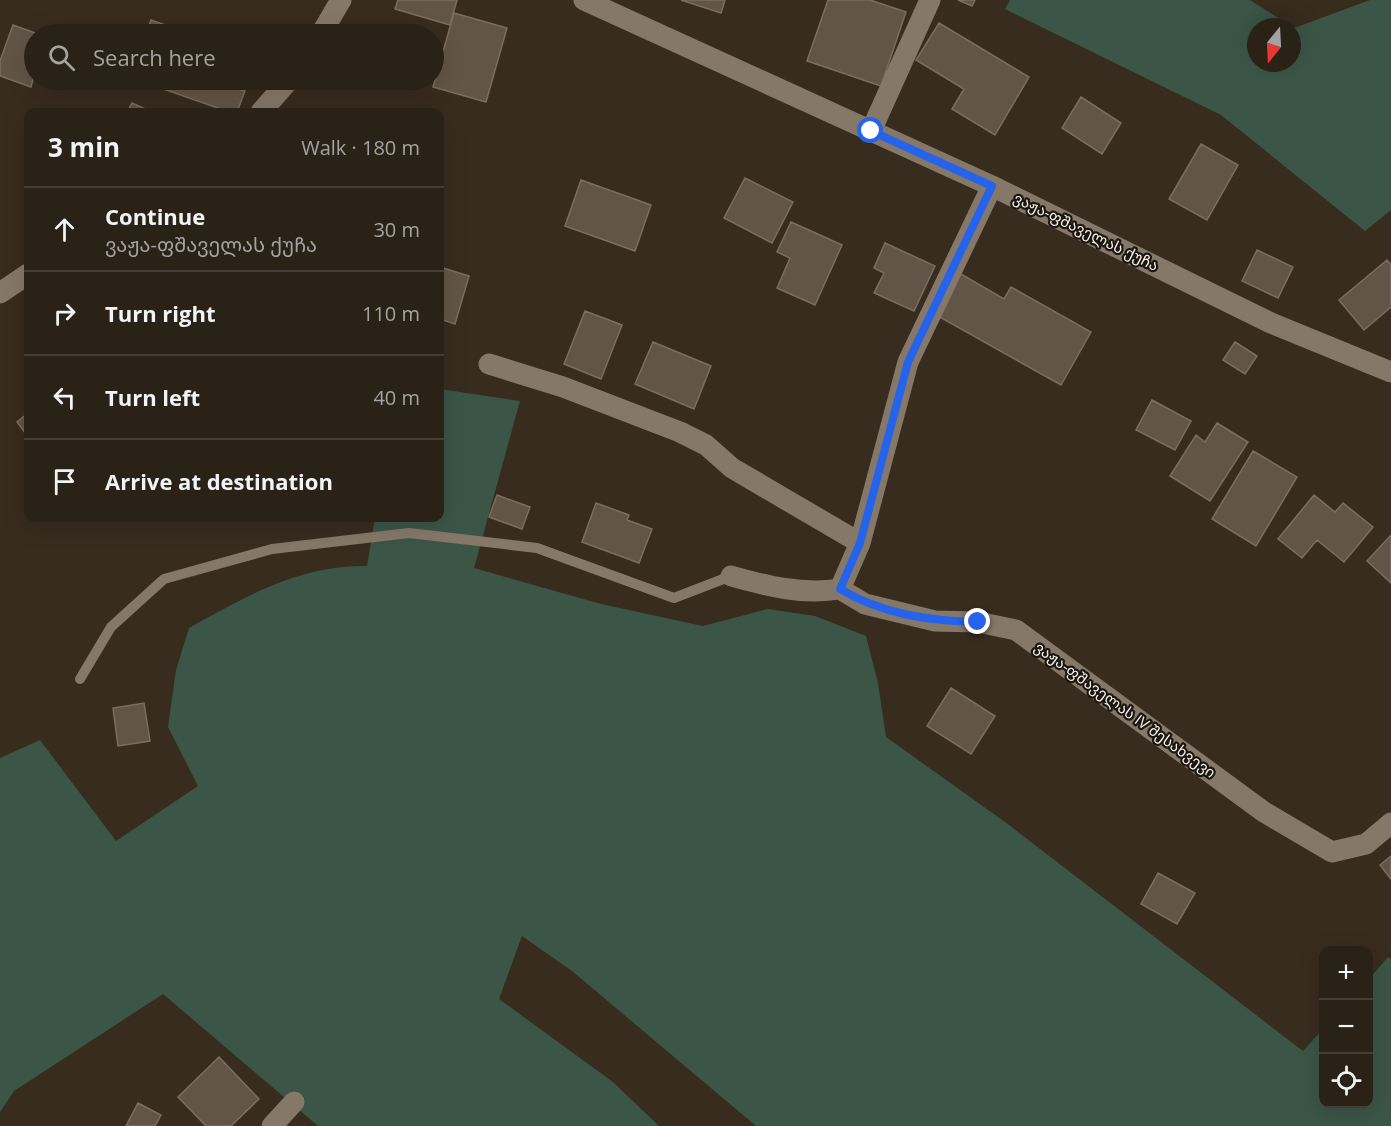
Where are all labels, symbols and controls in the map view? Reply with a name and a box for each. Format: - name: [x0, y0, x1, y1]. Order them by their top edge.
- north arrow: [1247, 18, 1301, 72]
- search box: [24, 24, 444, 90]
- icon: search: [45, 41, 78, 74]
- text: Search here: [93, 42, 216, 72]
- route start: [857, 117, 883, 143]
- text: 3 min: [48, 129, 120, 165]
- text: Walk · 180 m: [301, 134, 420, 161]
- street label: ვაჟა-ფშაველას ქუჩა: [1011, 187, 1162, 275]
- text: Continue: [105, 201, 205, 231]
- icon: ahead: [48, 213, 81, 246]
- text: 30 m: [373, 216, 420, 243]
- text: ვაჟა-ფშაველას ქუჩა: [105, 231, 317, 258]
- icon: right: [48, 297, 81, 330]
- text: Turn right: [105, 298, 216, 328]
- text: 110 m: [362, 300, 420, 327]
- icon: left: [48, 381, 81, 414]
- text: Turn left: [105, 382, 200, 412]
- text: 40 m: [373, 384, 420, 411]
- icon: arrive: [48, 465, 81, 498]
- text: Arrive at destination: [105, 466, 333, 496]
- route end: [964, 608, 990, 634]
- street label: ვაჟა-ფშაველას IV შესახვევი: [1031, 637, 1220, 782]
- map controls: [1319, 946, 1373, 1108]
- button: +: [1319, 946, 1373, 1000]
- button: −: [1319, 1000, 1373, 1054]
- button: locate: [1319, 1054, 1373, 1108]

